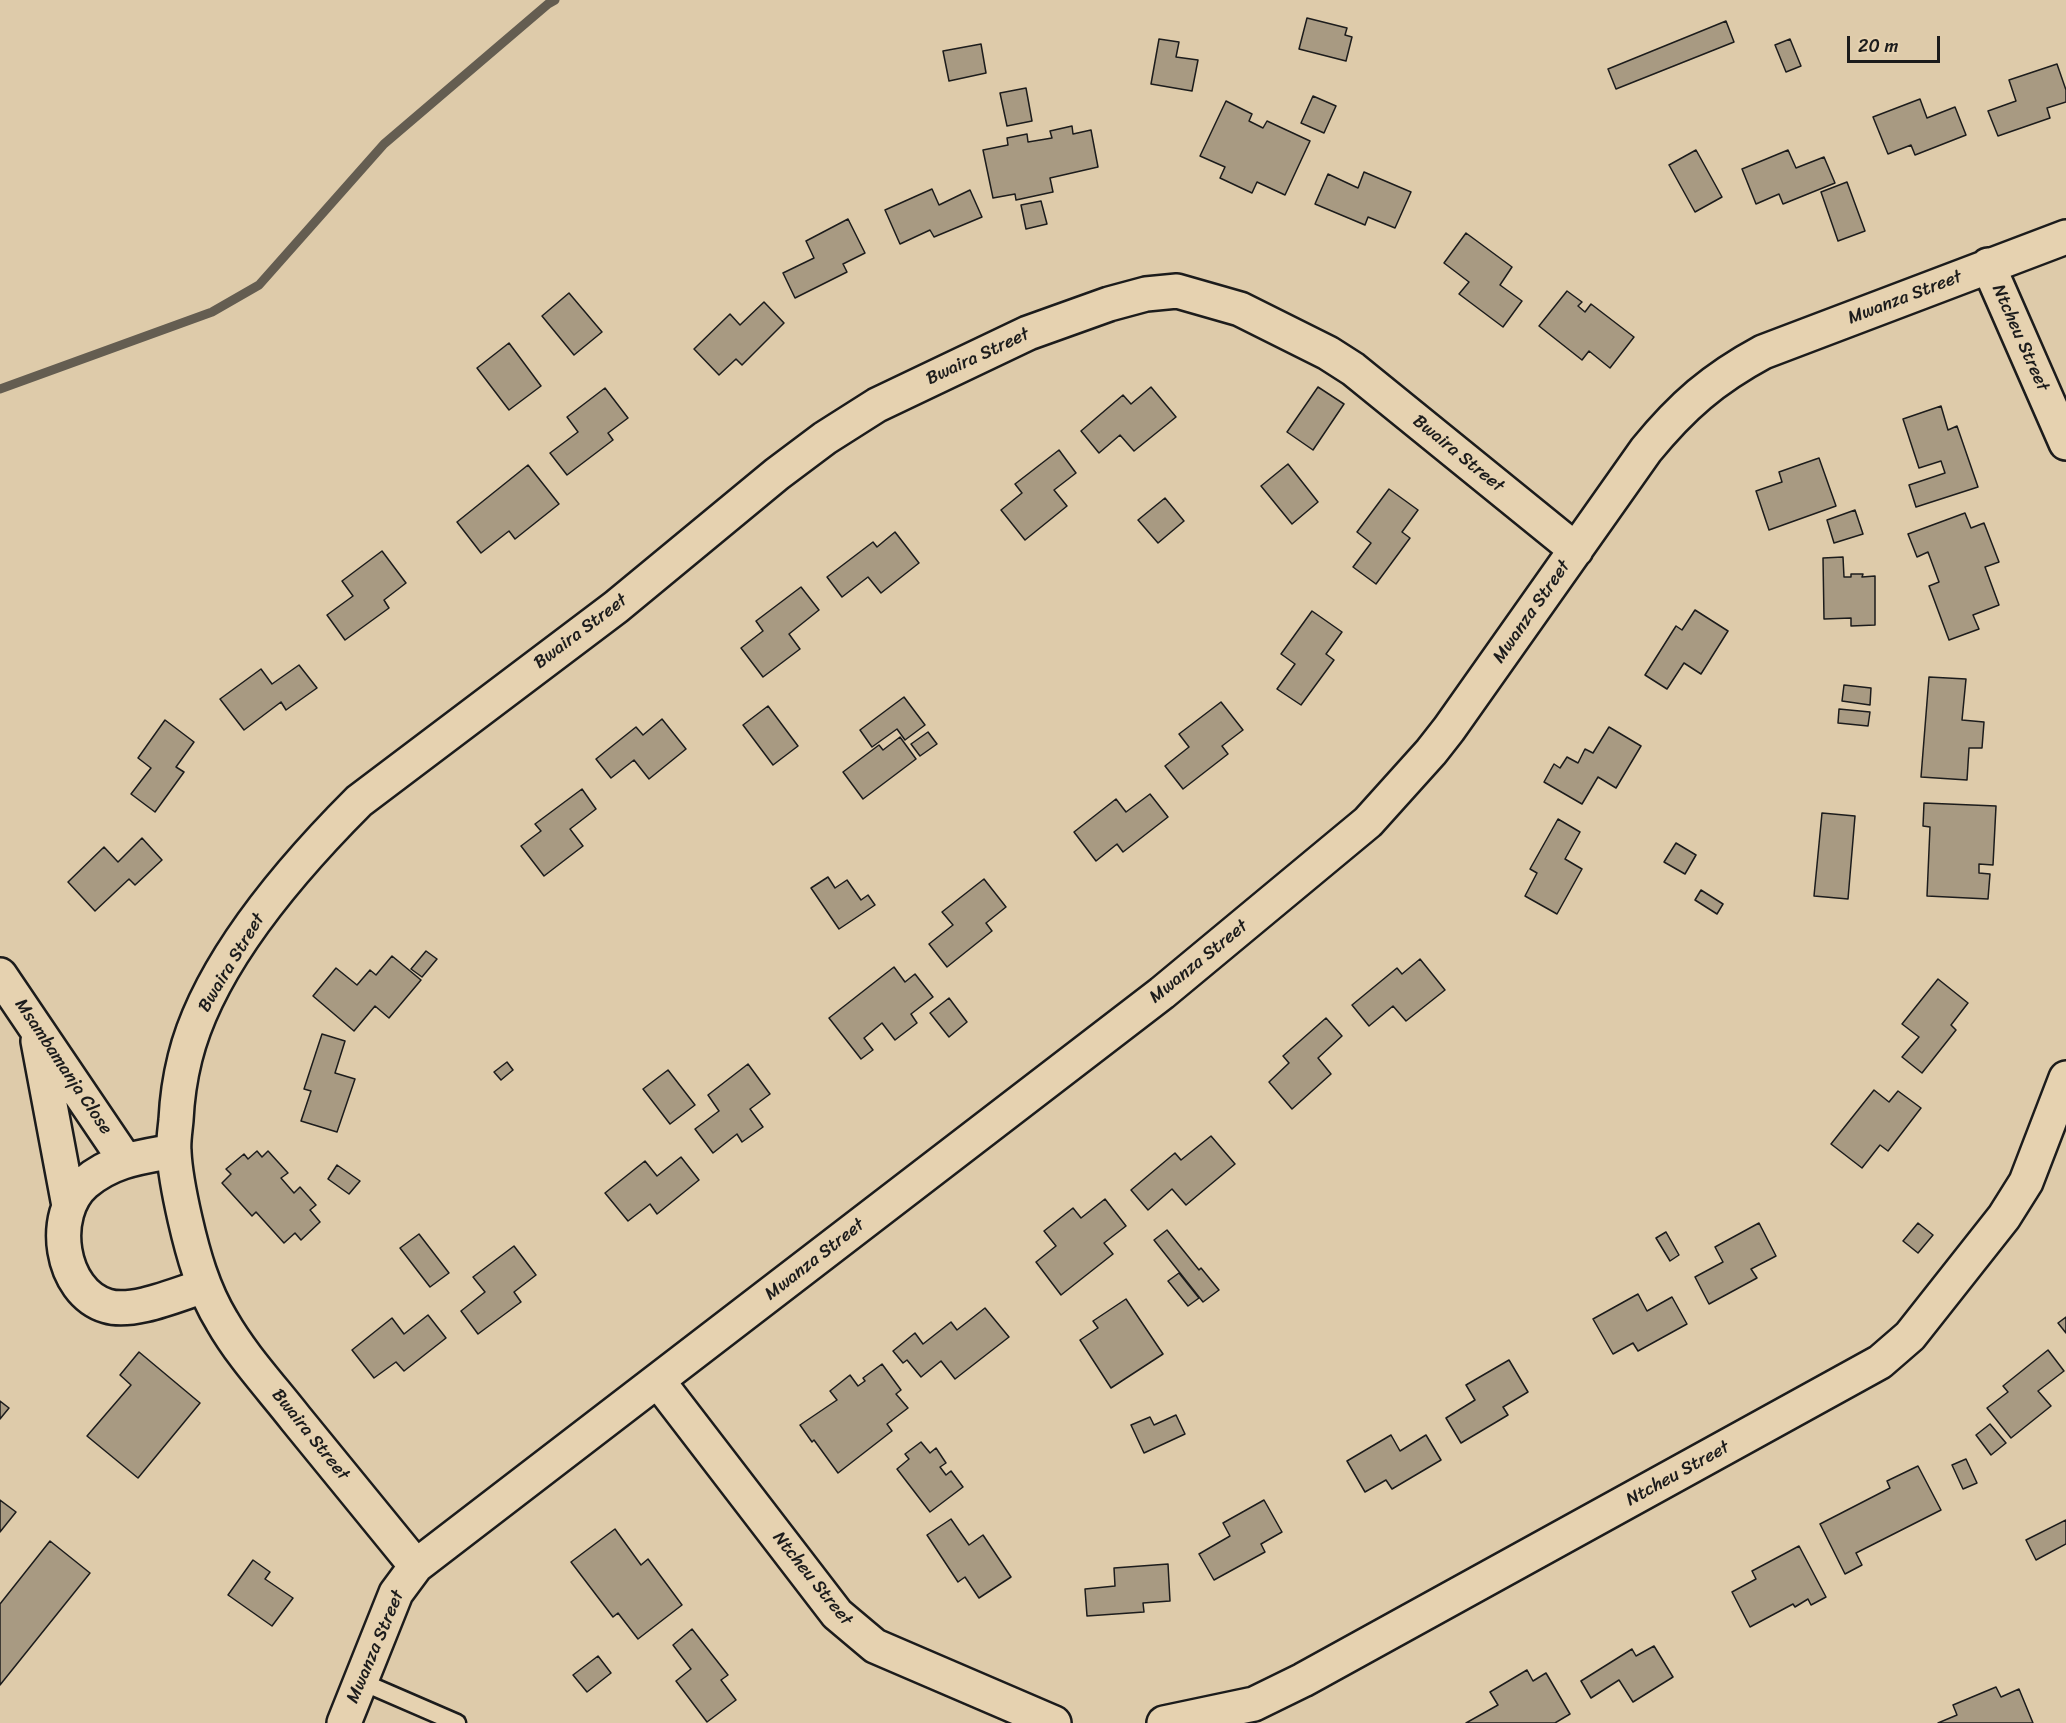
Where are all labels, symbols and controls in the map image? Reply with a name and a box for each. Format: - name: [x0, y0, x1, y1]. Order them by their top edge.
- scale bar: [1850, 24, 1943, 62]
- text: 20 m: [1858, 30, 1898, 62]
- street label: Mwanza Street: [1845, 266, 1965, 330]
- street label: Ntcheu Street: [1987, 281, 2053, 395]
- street label: Bwaira Street: [923, 324, 1033, 390]
- street label: Bwaira Street: [1408, 411, 1508, 497]
- street label: Mwanza Street: [1489, 556, 1575, 668]
- street label: Bwaira Street: [530, 590, 632, 674]
- street label: Bwaira Street: [194, 910, 270, 1016]
- street label: Mwanza Street: [1145, 916, 1253, 1008]
- street label: Msambamanja Close: [10, 995, 116, 1139]
- street label: Mwanza Street: [761, 1214, 869, 1306]
- street label: Bwaira Street: [267, 1385, 353, 1485]
- street label: Ntcheu Street: [1623, 1437, 1733, 1511]
- street label: Ntcheu Street: [768, 1528, 856, 1630]
- street label: Mwanza Street: [343, 1587, 409, 1707]

